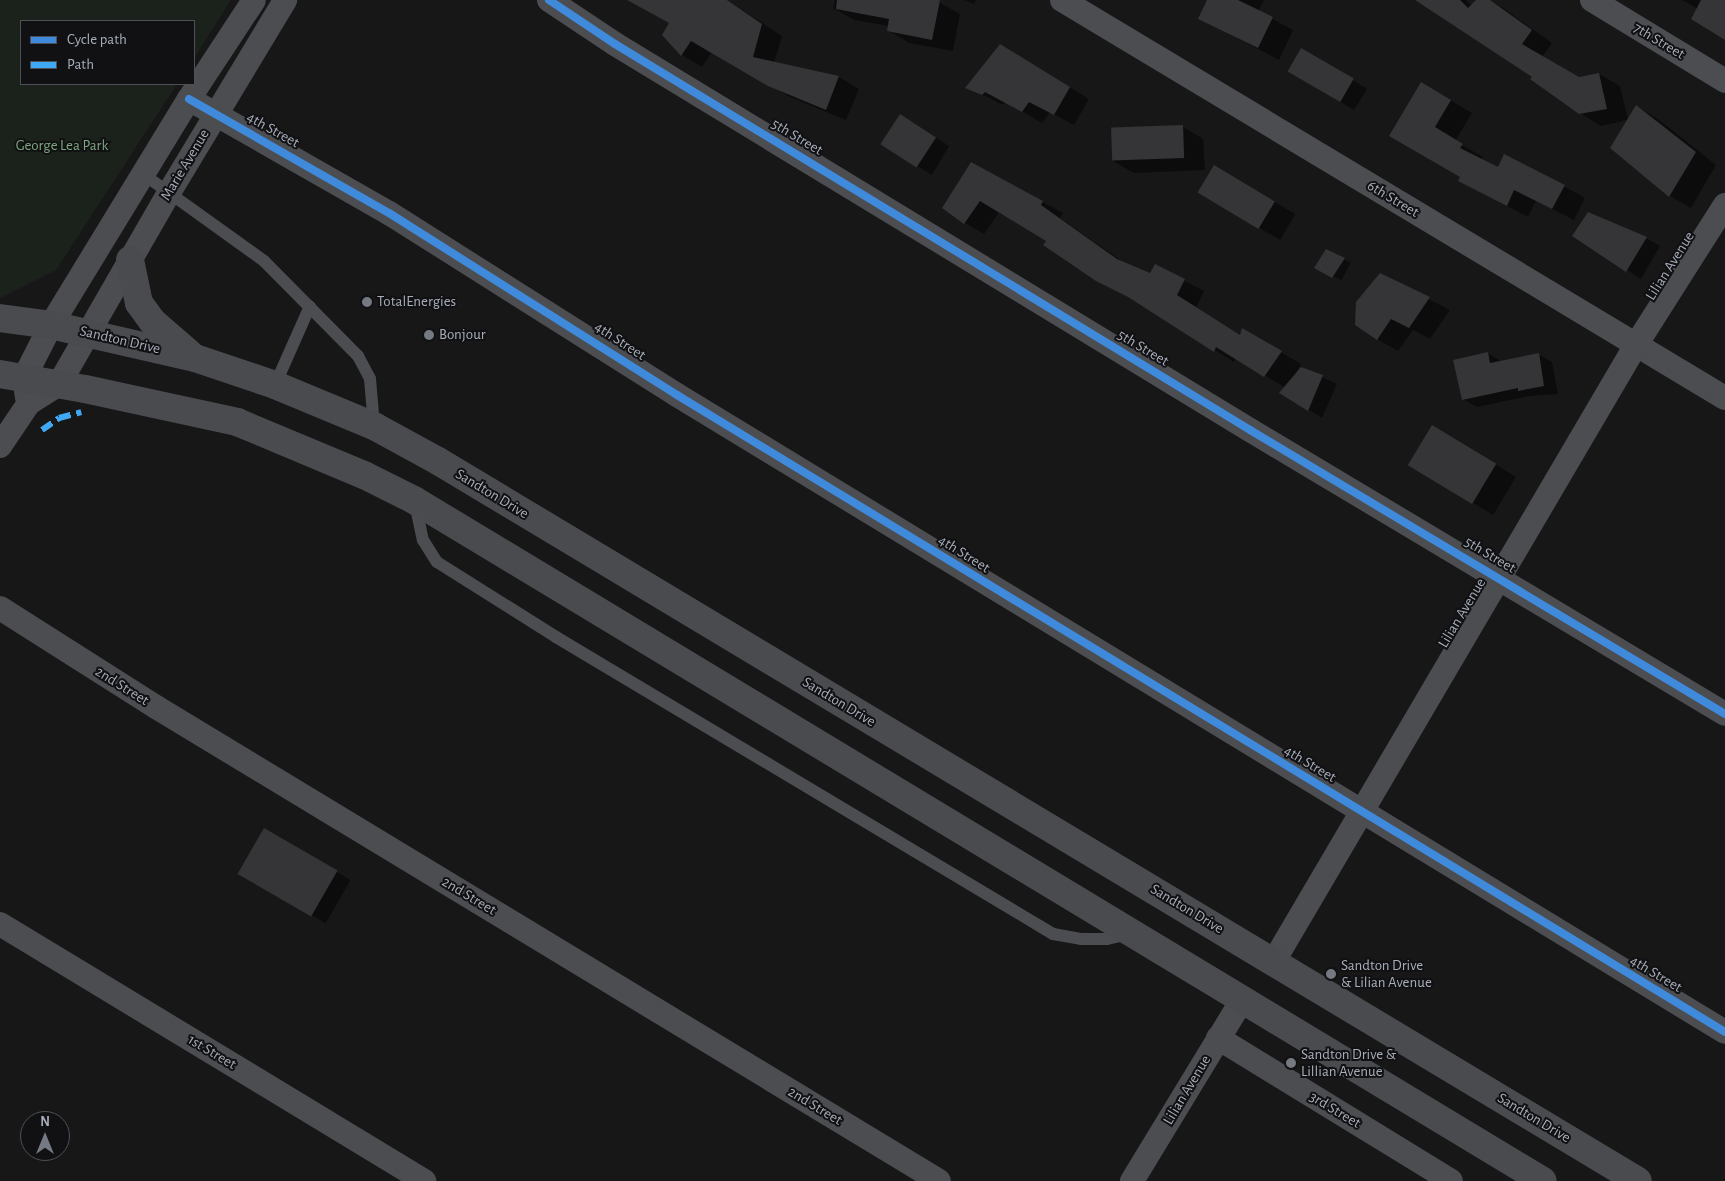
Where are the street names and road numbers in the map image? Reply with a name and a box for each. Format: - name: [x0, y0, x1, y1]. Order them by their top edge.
- street label: 7th Street: [1630, 19, 1688, 63]
- street label: 4th Street: [243, 108, 303, 152]
- street label: 5th Street: [768, 115, 826, 159]
- street label: Marie Avenue: [157, 126, 213, 204]
- street label: 6th Street: [1364, 176, 1422, 222]
- street label: Lilian Avenue: [1642, 228, 1698, 304]
- street label: 4th Street: [591, 318, 649, 364]
- street label: Sandton Drive: [78, 322, 162, 358]
- street label: 5th Street: [1114, 326, 1172, 370]
- street label: Sandton Drive: [452, 465, 532, 523]
- street label: 4th Street: [935, 531, 993, 577]
- street label: 5th Street: [1461, 533, 1519, 577]
- street label: Lilian Avenue: [1434, 575, 1490, 651]
- street label: 2nd Street: [92, 662, 152, 710]
- street label: Sandton Drive: [799, 673, 879, 731]
- street label: 4th Street: [1281, 741, 1339, 787]
- street label: 2nd Street: [439, 873, 499, 919]
- street label: Sandton Drive: [1147, 880, 1227, 938]
- street label: 4th Street: [1627, 951, 1685, 997]
- street label: 1st Street: [185, 1031, 239, 1073]
- street label: Lilian Avenue: [1159, 1052, 1215, 1128]
- street label: 2nd Street: [785, 1083, 845, 1129]
- street label: 3rd Street: [1306, 1088, 1364, 1132]
- street label: Sandton Drive: [1494, 1089, 1574, 1147]

